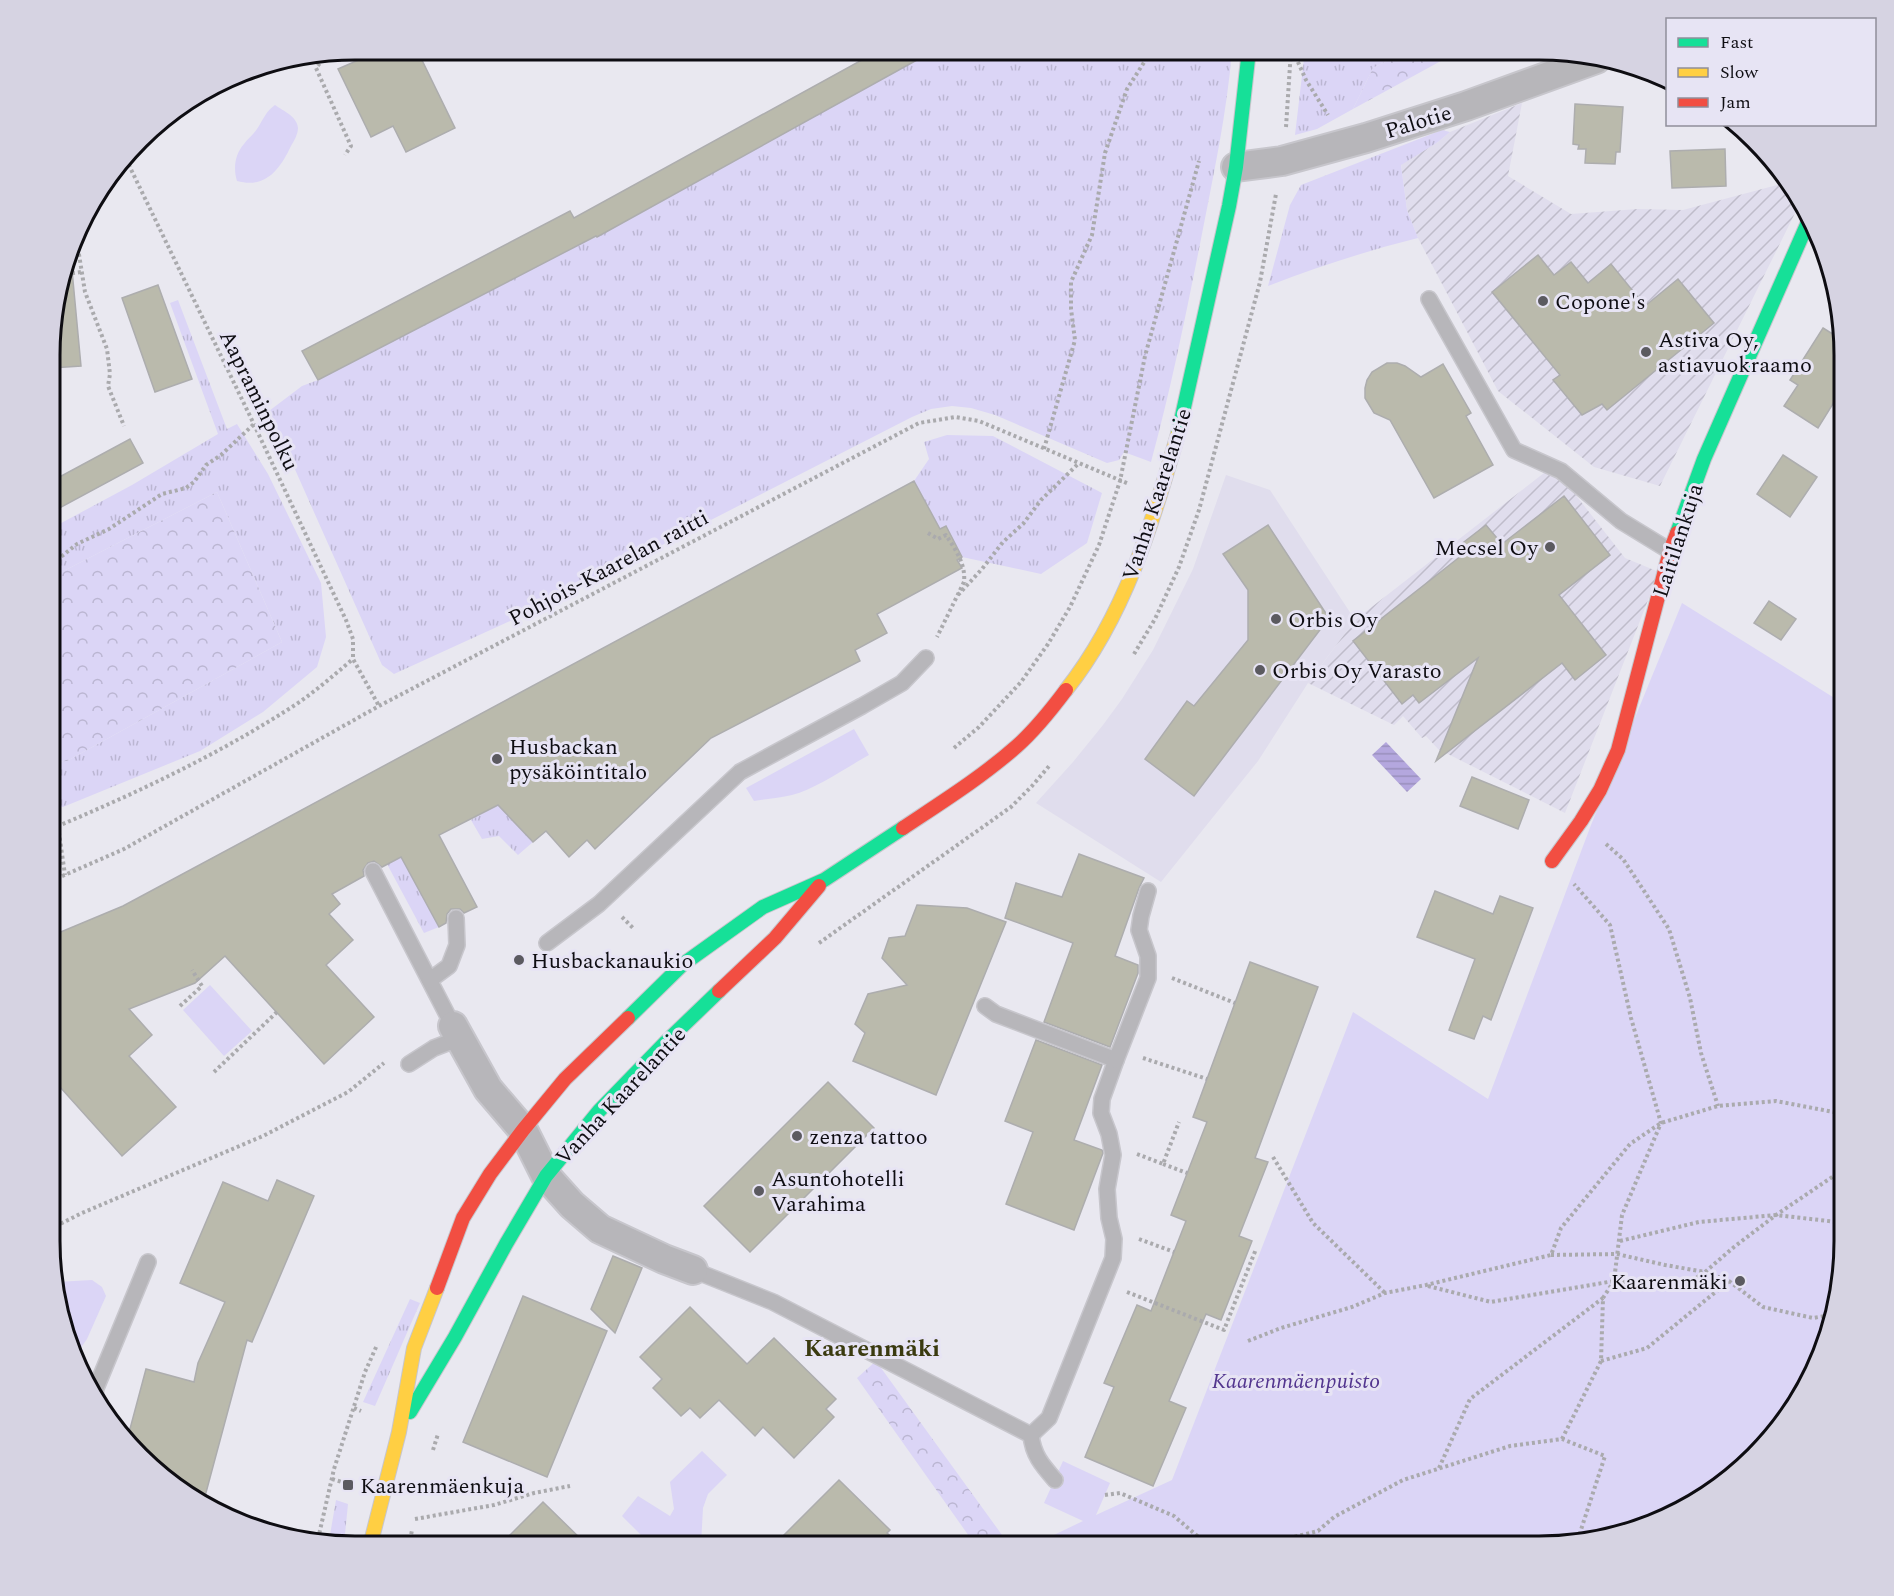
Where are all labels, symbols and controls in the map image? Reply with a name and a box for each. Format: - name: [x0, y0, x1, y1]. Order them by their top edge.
- legend: [1666, 18, 1876, 126]
- text: Fast: [1720, 29, 1753, 56]
- text: Slow: [1720, 59, 1759, 86]
- text: Jam: [1720, 89, 1751, 116]
- street label: Palotie: [1381, 97, 1456, 148]
- place label: Copone's: [1555, 286, 1646, 319]
- marker: Copone's: [1536, 294, 1550, 308]
- place label: Astiva Oy, astiavuokraamo: [1658, 324, 1812, 382]
- street label: Aapraminpolku: [210, 325, 307, 477]
- marker: Astiva Oy, astiavuokraamo: [1639, 345, 1653, 359]
- street label: Vanha Kaarelantie: [1114, 404, 1201, 585]
- street label: Laitilankuja: [1644, 479, 1712, 602]
- street label: Pohjois-Kaarelan raitti: [503, 502, 715, 635]
- place label: Mecsel Oy: [1435, 532, 1539, 565]
- marker: Mecsel Oy: [1543, 540, 1557, 554]
- place label: Orbis Oy: [1288, 604, 1379, 637]
- marker: Orbis Oy: [1269, 612, 1283, 626]
- place label: Orbis Oy Varasto: [1272, 655, 1442, 688]
- marker: Orbis Oy Varasto: [1253, 663, 1267, 677]
- place label: Husbackan pysäköintitalo: [509, 731, 647, 789]
- marker: Husbackan pysäköintitalo: [490, 752, 504, 766]
- place label: Husbackanaukio: [531, 945, 693, 978]
- marker: Husbackanaukio: [512, 953, 526, 967]
- street label: Vanha Kaarelantie: [548, 1019, 694, 1173]
- place label: zenza tattoo: [809, 1121, 928, 1154]
- marker: zenza tattoo: [790, 1129, 804, 1143]
- place label: Asuntohotelli Varahima: [771, 1163, 905, 1221]
- marker: Asuntohotelli Varahima: [752, 1184, 766, 1198]
- place label: Kaarenmäki: [1611, 1266, 1728, 1299]
- marker: Kaarenmäki: [1733, 1274, 1747, 1288]
- district label: Kaarenmäki: [804, 1331, 940, 1367]
- park label: Kaarenmäenpuisto: [1212, 1365, 1380, 1398]
- place label: Kaarenmäenkuja: [360, 1470, 524, 1503]
- marker: Kaarenmäenkuja: [341, 1478, 355, 1492]

